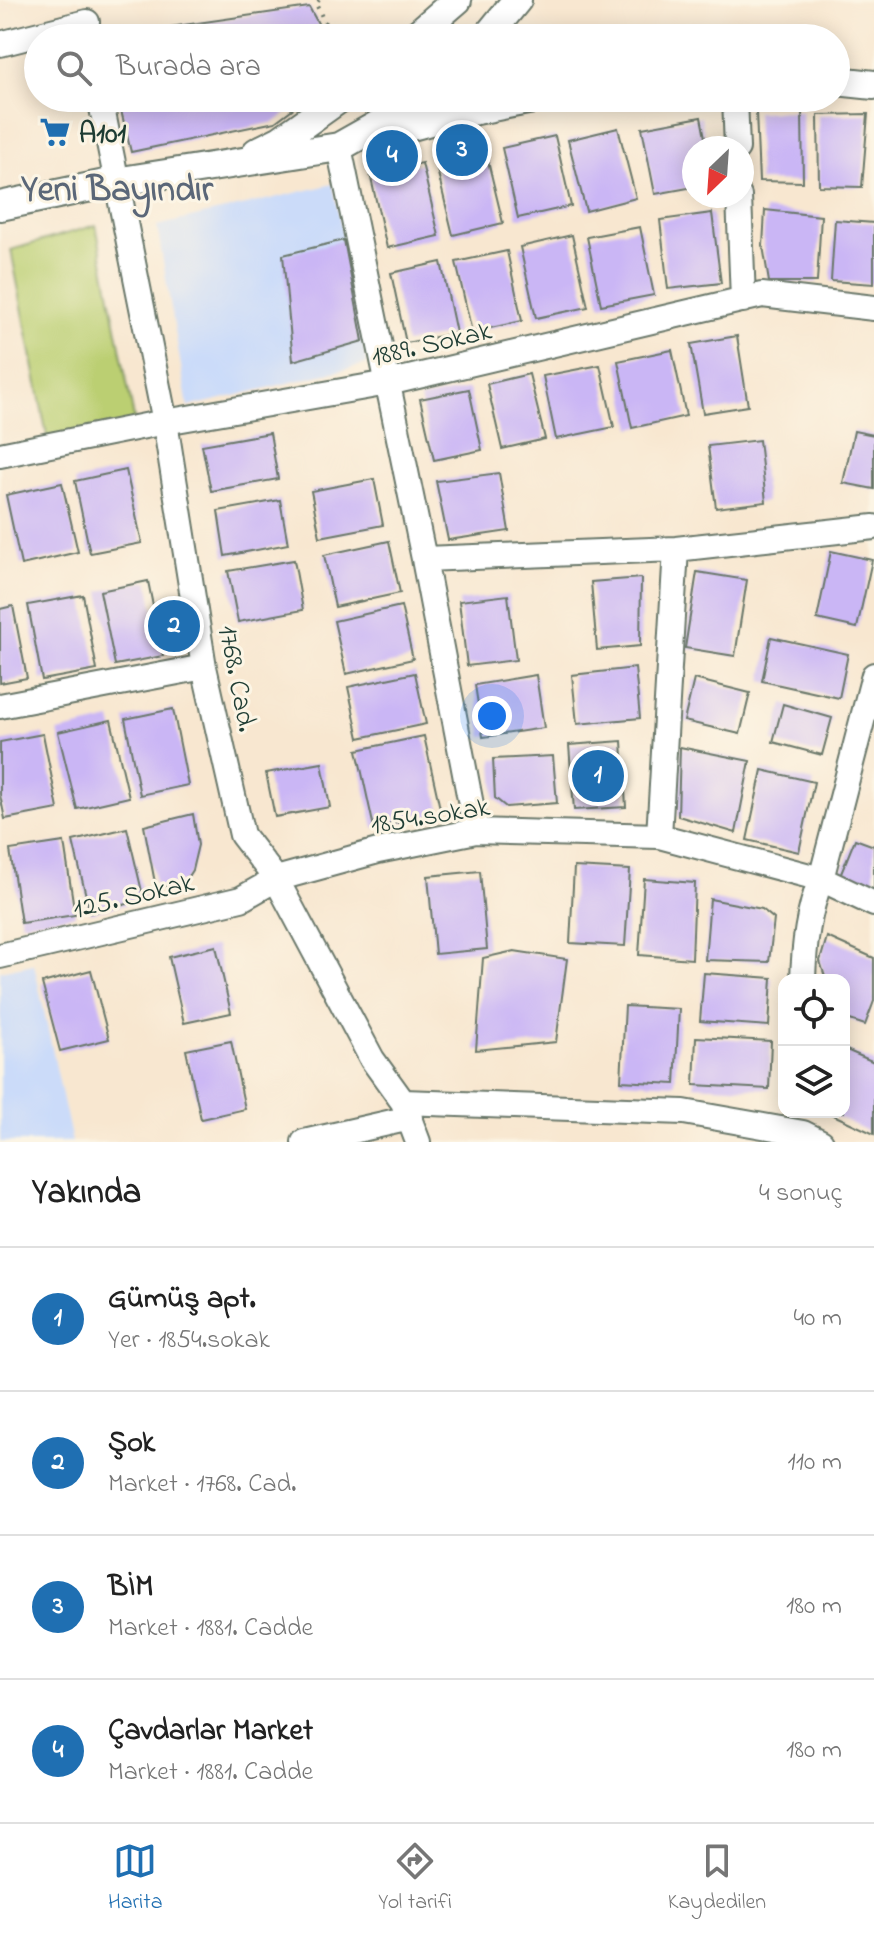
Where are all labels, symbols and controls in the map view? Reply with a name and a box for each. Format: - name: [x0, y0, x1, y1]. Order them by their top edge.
- search box: [24, 24, 850, 112]
- icon: search: [52, 46, 96, 90]
- text: Burada ara: [116, 46, 261, 90]
- supermarket icon: A101: [38, 115, 72, 149]
- place label: A101: [79, 115, 126, 156]
- pin: 3: [436, 120, 488, 180]
- pin: 4: [366, 126, 418, 186]
- north arrow: [682, 136, 754, 208]
- district label: Yeni Bayındır: [20, 165, 214, 218]
- street label: 1889. Sokak: [368, 312, 497, 379]
- pin: 2: [148, 596, 200, 656]
- street label: 1768. Cad.: [205, 622, 266, 736]
- your location: [472, 696, 512, 736]
- pin: 1: [572, 746, 624, 806]
- street label: 1854.sokak: [368, 788, 494, 847]
- street label: 125. Sokak: [69, 863, 199, 931]
- map controls: [778, 974, 850, 1118]
- button: locate: [778, 974, 850, 1046]
- button: layers: [778, 1046, 850, 1118]
- text: Yakında: [32, 1169, 141, 1219]
- text: 4 sonuç: [759, 1175, 842, 1213]
- text: Gümüş apt.: [108, 1278, 256, 1322]
- text: 1: [54, 1300, 62, 1338]
- text: 40 m: [793, 1300, 842, 1338]
- text: Yer · 1854.sokak: [108, 1322, 270, 1360]
- text: Şok: [108, 1422, 155, 1466]
- text: 2: [52, 1444, 64, 1482]
- text: 110 m: [788, 1444, 842, 1482]
- text: Market · 1768. Cad.: [108, 1466, 296, 1504]
- text: BİM: [108, 1566, 153, 1610]
- text: 3: [53, 1588, 63, 1626]
- text: 180 m: [786, 1588, 842, 1626]
- text: Market · 1881. Cadde: [108, 1610, 313, 1648]
- text: Çavdarlar Market: [108, 1710, 313, 1754]
- text: 4: [53, 1732, 63, 1770]
- text: 180 m: [786, 1732, 842, 1770]
- text: Market · 1881. Cadde: [108, 1754, 313, 1792]
- tab: Harita: [108, 1839, 163, 1919]
- tab: Yol tarifi: [378, 1839, 452, 1919]
- tab: Kaydedilen: [668, 1839, 766, 1919]

